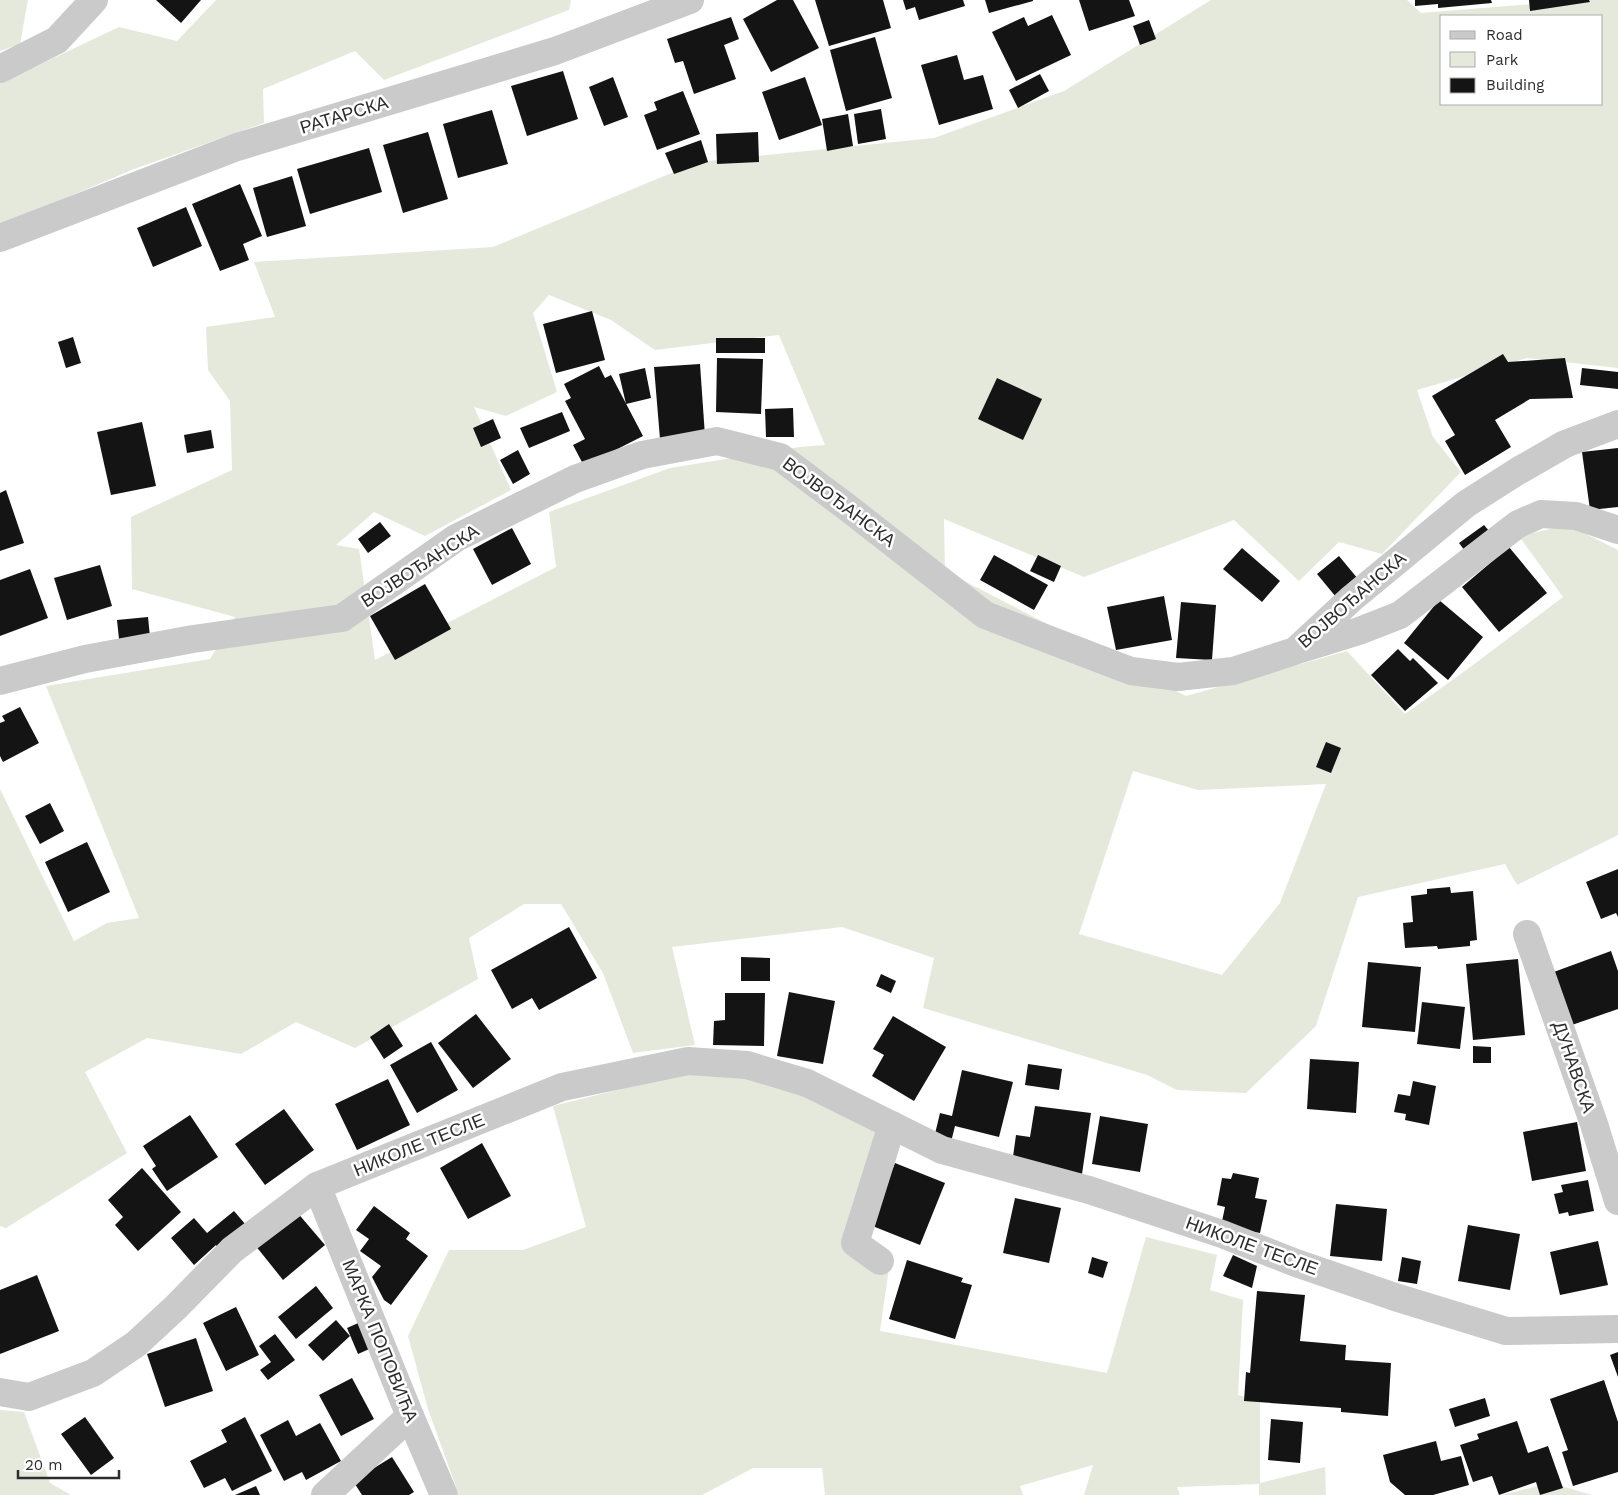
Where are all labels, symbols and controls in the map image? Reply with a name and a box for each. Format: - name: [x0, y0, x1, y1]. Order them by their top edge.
- legend: [1440, 15, 1603, 105]
- text: Road: [1486, 26, 1523, 44]
- text: Park: [1486, 51, 1519, 69]
- text: Building: [1486, 76, 1544, 94]
- street label: РАТАРСКА: [297, 91, 390, 138]
- street label: ВОЈВОЂАНСКА: [779, 452, 900, 551]
- street label: ВОЈВОЂАНСКА: [357, 520, 482, 611]
- street label: ВОЈВОЂАНСКА: [1294, 547, 1410, 652]
- street label: ДУНАВСКА: [1549, 1018, 1600, 1116]
- street label: НИКОЛЕ ТЕСЛЕ: [350, 1109, 487, 1180]
- street label: НИКОЛЕ ТЕСЛЕ: [1183, 1212, 1321, 1279]
- street label: МАРКА ПОПОВИЋА: [338, 1256, 423, 1425]
- scale bar: [18, 1448, 119, 1480]
- text: 20 m: [25, 1456, 63, 1474]

